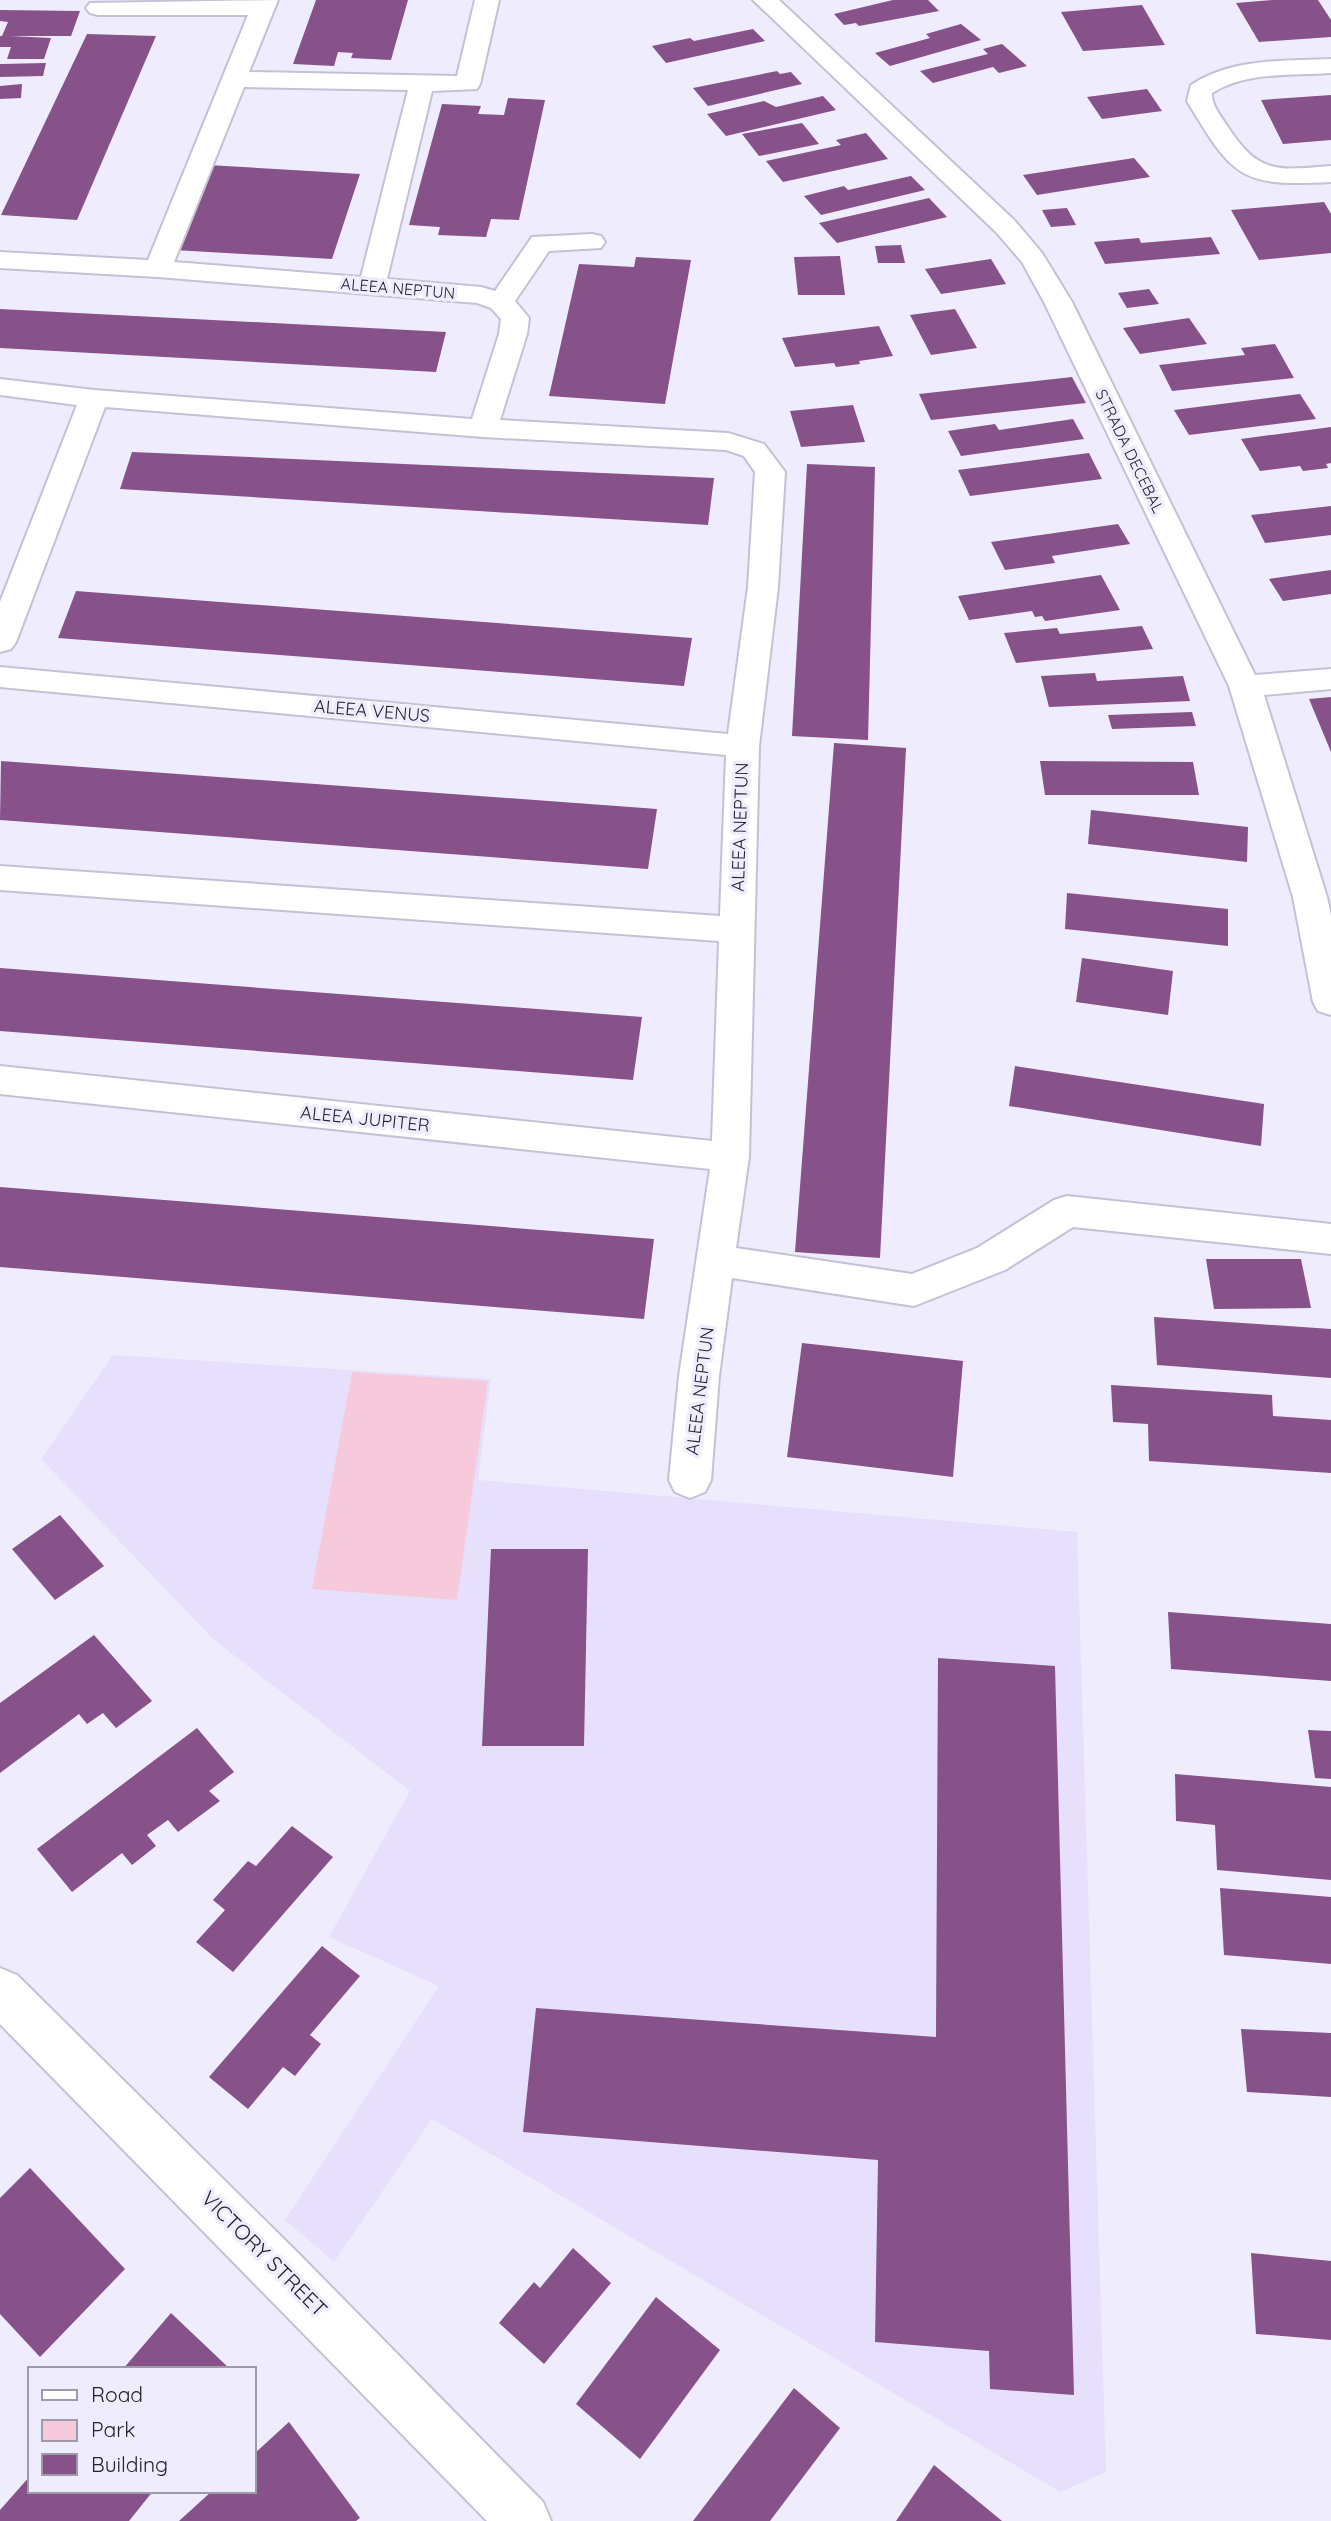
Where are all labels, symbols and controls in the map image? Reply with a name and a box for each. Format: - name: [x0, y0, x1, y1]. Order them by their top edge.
- street label: ALEEA NEPTUN: [340, 273, 456, 303]
- street label: STRADA DECEBAL: [1091, 386, 1169, 517]
- street label: ALEEA VENUS: [313, 694, 431, 727]
- street label: ALEEA NEPTUN: [726, 762, 753, 892]
- street label: ALEEA JUPITER: [299, 1100, 431, 1137]
- street label: ALEEA NEPTUN: [680, 1325, 719, 1456]
- street label: VICTORY STREET: [196, 2185, 333, 2322]
- legend: [28, 2367, 256, 2493]
- text: Road: [91, 2381, 143, 2407]
- text: Park: [91, 2416, 135, 2442]
- text: Building: [91, 2451, 168, 2477]

